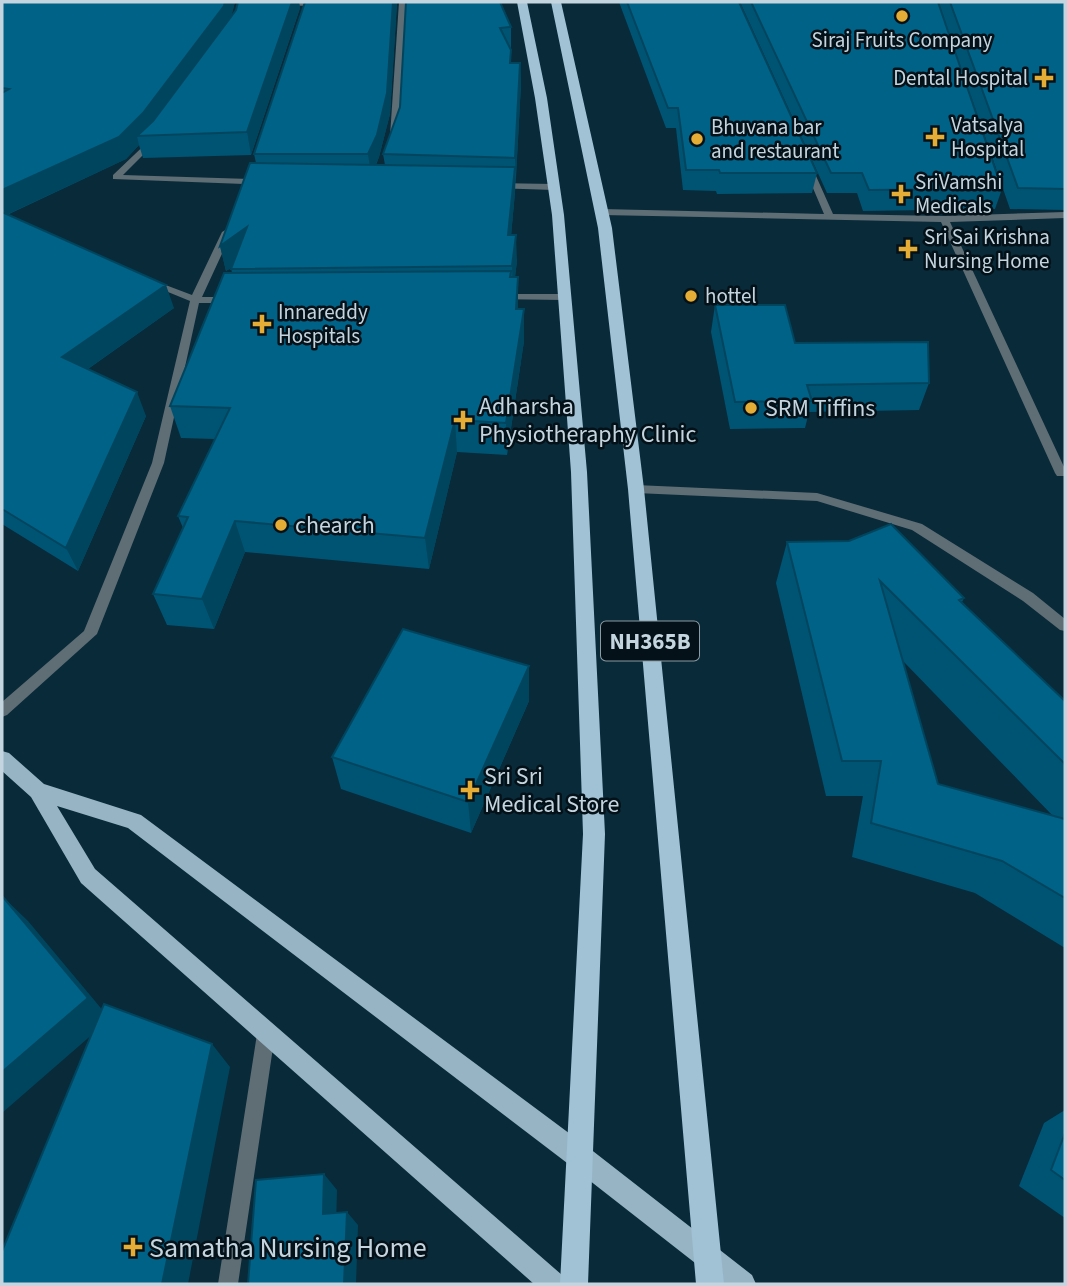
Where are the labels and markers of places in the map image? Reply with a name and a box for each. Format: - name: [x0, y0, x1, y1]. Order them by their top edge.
- marker: Siraj Fruits Company: [894, 8, 910, 24]
- place label: Siraj Fruits Company: [812, 25, 993, 55]
- place label: Dental Hospital: [893, 63, 1028, 93]
- marker: Dental Hospital: [1034, 68, 1054, 88]
- place label: Vatsalya Hospital: [951, 110, 1024, 164]
- place label: Bhuvana bar and restaurant: [711, 112, 839, 166]
- marker: Vatsalya Hospital: [925, 127, 945, 147]
- marker: Bhuvana bar and restaurant: [689, 131, 705, 147]
- place label: SriVamshi Medicals: [915, 167, 1002, 221]
- marker: SriVamshi Medicals: [893, 186, 909, 202]
- place label: Sri Sai Krishna Nursing Home: [924, 222, 1050, 276]
- marker: Sri Sai Krishna Nursing Home: [898, 239, 918, 259]
- place label: hottel: [705, 281, 757, 311]
- marker: hottel: [683, 288, 699, 304]
- place label: Innareddy Hospitals: [278, 297, 368, 351]
- marker: Innareddy Hospitals: [252, 314, 272, 334]
- place label: Adharsha Physiotheraphy Clinic: [479, 389, 696, 452]
- place label: SRM Tiffins: [765, 391, 875, 426]
- marker: SRM Tiffins: [743, 400, 759, 416]
- marker: Adharsha Physiotheraphy Clinic: [453, 410, 473, 430]
- place label: chearch: [295, 508, 375, 543]
- marker: chearch: [273, 517, 289, 533]
- place label: Sri Sri Medical Store: [484, 759, 619, 822]
- marker: Sri Sri Medical Store: [462, 782, 478, 798]
- place label: Samatha Nursing Home: [149, 1228, 427, 1268]
- marker: Samatha Nursing Home: [123, 1237, 143, 1257]

